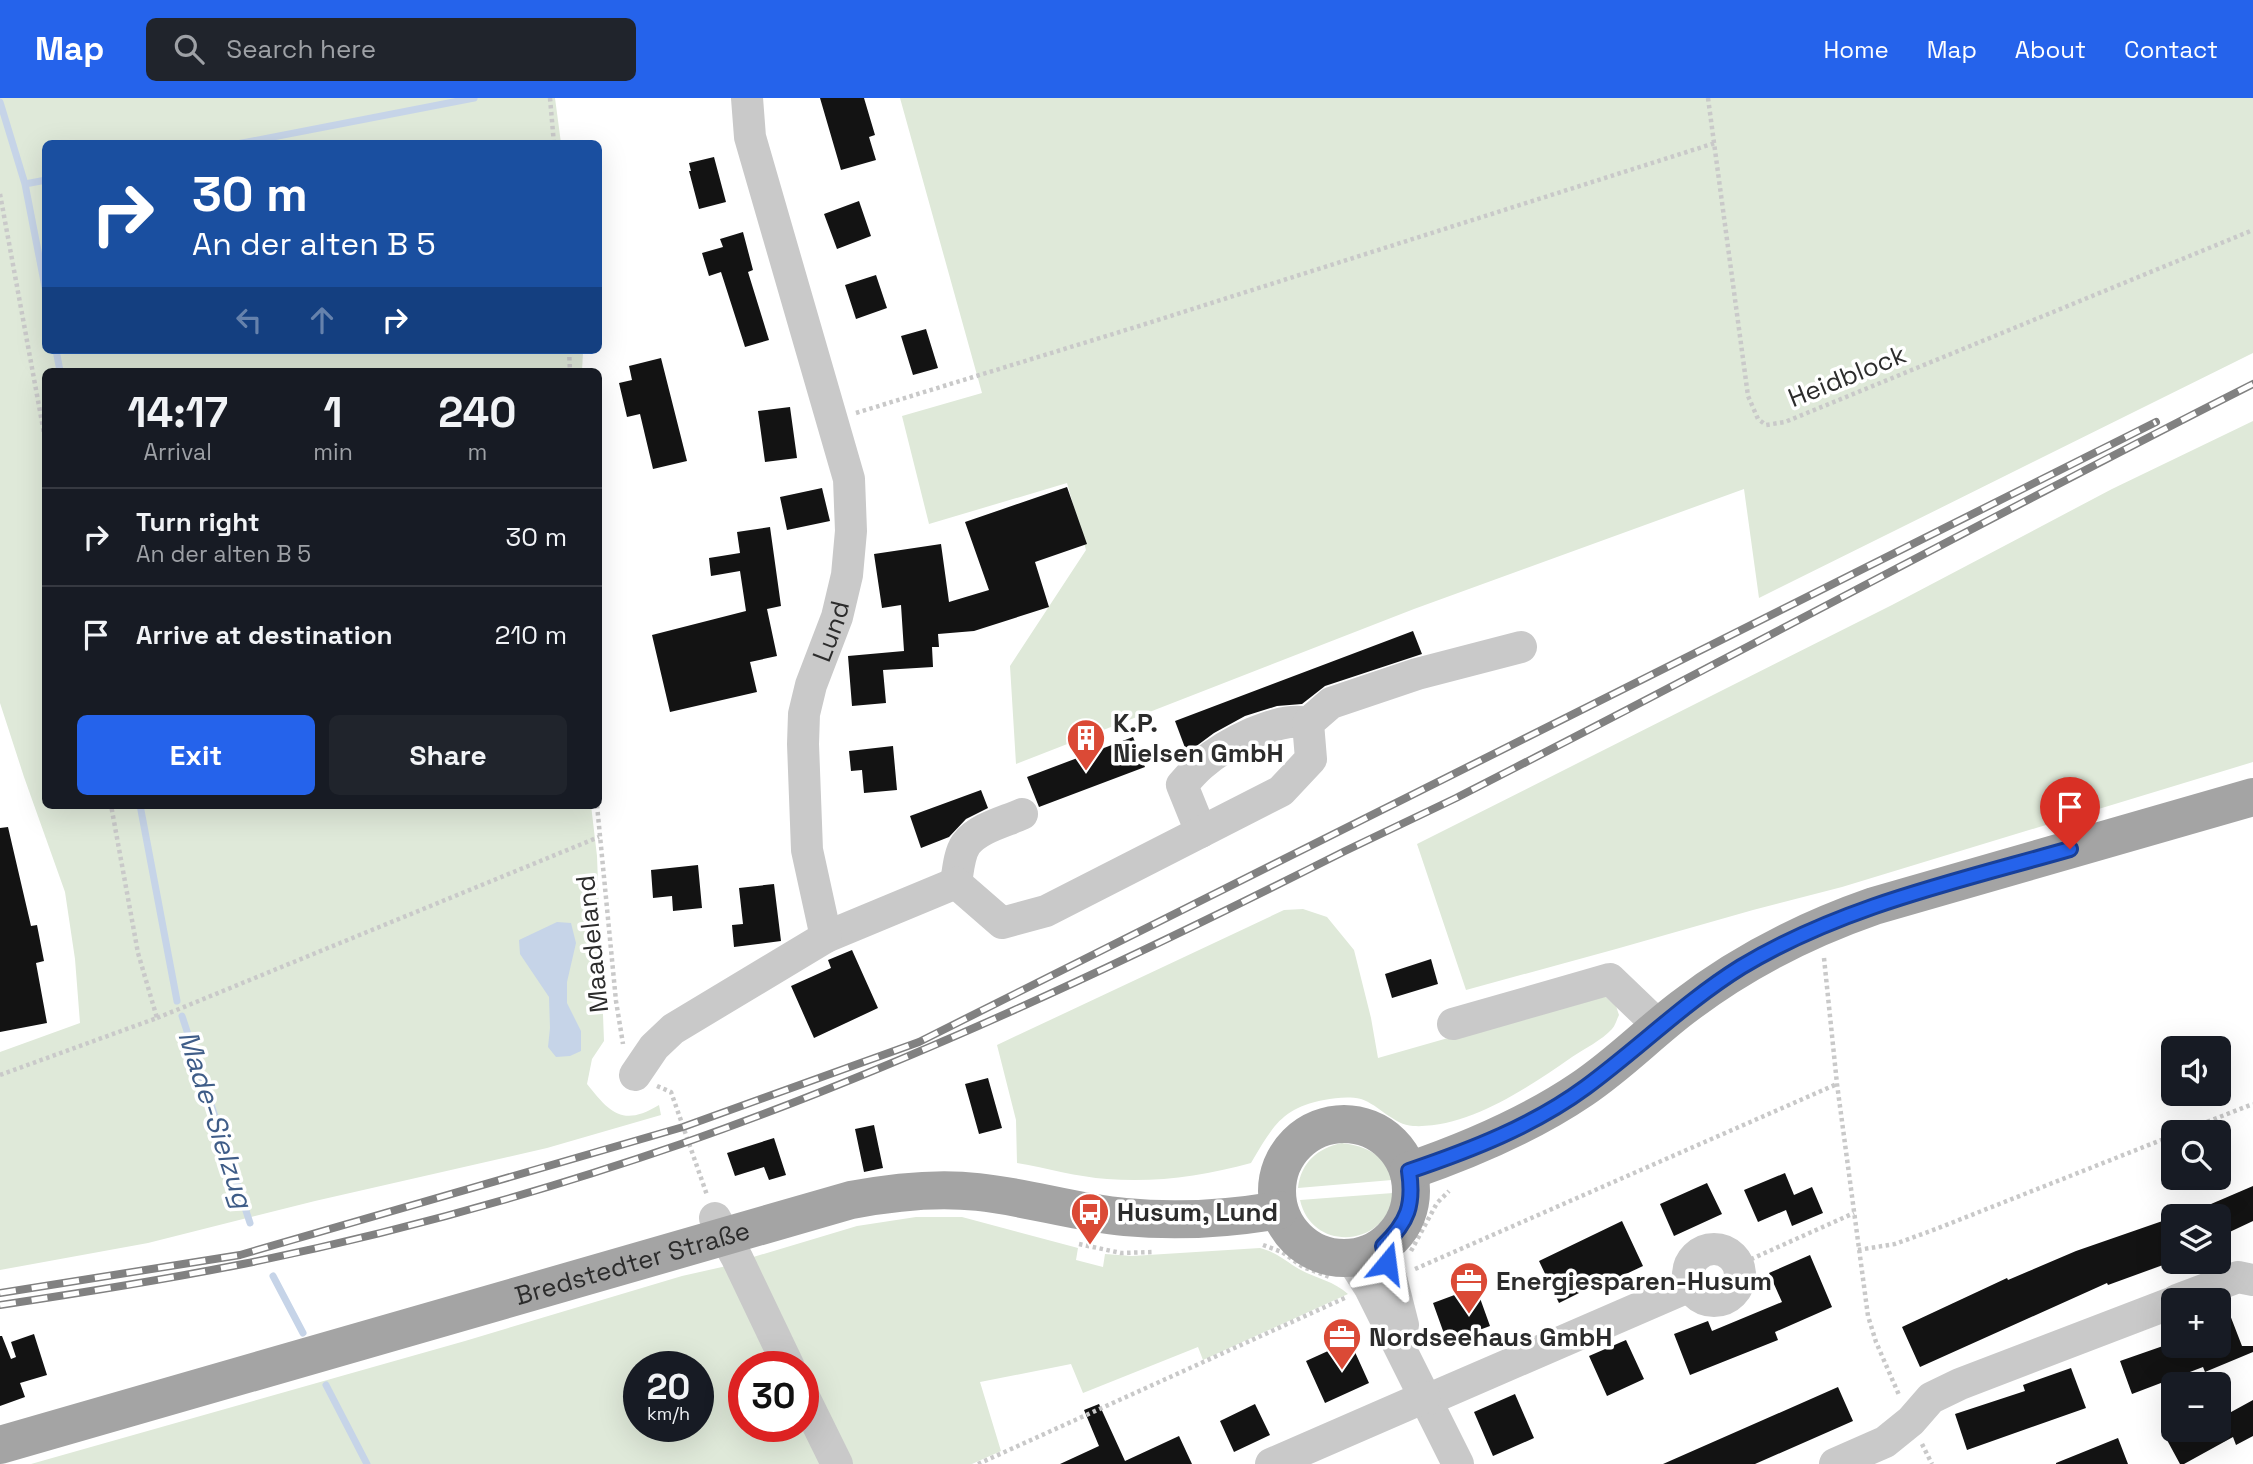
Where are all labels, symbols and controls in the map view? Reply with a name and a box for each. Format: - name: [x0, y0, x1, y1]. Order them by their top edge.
- search box: [146, 18, 636, 81]
- text: Map: [35, 28, 104, 70]
- icon: search: [170, 30, 208, 68]
- text: Search here: [226, 32, 376, 66]
- text: Home: [1823, 34, 1889, 65]
- text: Map: [1927, 34, 1977, 65]
- text: About: [2015, 34, 2086, 65]
- text: Contact: [2124, 34, 2218, 65]
- text: 30 m: [192, 163, 308, 225]
- icon: right: [77, 168, 168, 259]
- text: An der alten B 5: [192, 224, 436, 264]
- icon: left: [230, 301, 268, 339]
- icon: ahead: [303, 301, 341, 339]
- icon: right: [376, 301, 414, 339]
- street label: Heidblock: [1783, 337, 1911, 415]
- text: 14:17: [127, 386, 228, 439]
- text: 1: [324, 386, 343, 439]
- text: 240: [438, 386, 517, 439]
- text: Arrival: [143, 437, 212, 467]
- text: min: [313, 437, 353, 467]
- text: m: [468, 437, 487, 467]
- text: Turn right: [136, 505, 260, 539]
- icon: right: [77, 518, 115, 556]
- text: 30 m: [506, 520, 567, 554]
- text: An der alten B 5: [136, 539, 311, 569]
- street label: Lund: [804, 597, 857, 667]
- icon: arrive: [77, 616, 115, 654]
- text: Arrive at destination: [136, 618, 393, 652]
- text: 210 m: [495, 618, 567, 652]
- place label: K.P. Nielsen GmbH: [1113, 706, 1284, 770]
- button: Exit: [77, 715, 315, 795]
- button: Share: [329, 715, 567, 795]
- building icon: K.P. Nielsen GmbH: [1065, 717, 1107, 772]
- pin: [2040, 777, 2100, 849]
- icon: arrive: [2051, 788, 2089, 826]
- street label: Maadeland: [568, 874, 616, 1014]
- water label: Made-Sielzug: [170, 1026, 262, 1214]
- map controls: [2161, 1036, 2231, 1442]
- button: sound: [2161, 1036, 2231, 1106]
- button: search: [2161, 1120, 2231, 1190]
- bus stop icon: Husum, Lund: [1069, 1191, 1111, 1246]
- place label: Husum, Lund: [1117, 1195, 1278, 1229]
- button: layers: [2161, 1204, 2231, 1274]
- street label: Bredstedter Straße: [511, 1213, 754, 1313]
- position arrow: [1350, 1226, 1424, 1300]
- office icon: Energiesparen-Husum: [1448, 1260, 1490, 1315]
- place label: Energiesparen-Husum: [1496, 1264, 1772, 1298]
- button: +: [2161, 1288, 2231, 1358]
- office icon: Nordseehaus GmbH: [1321, 1316, 1363, 1371]
- place label: Nordseehaus GmbH: [1369, 1320, 1612, 1354]
- speed limit sign: 30: [728, 1351, 819, 1442]
- text: 20: [647, 1365, 690, 1409]
- button: −: [2161, 1372, 2231, 1442]
- text: km/h: [647, 1402, 690, 1425]

